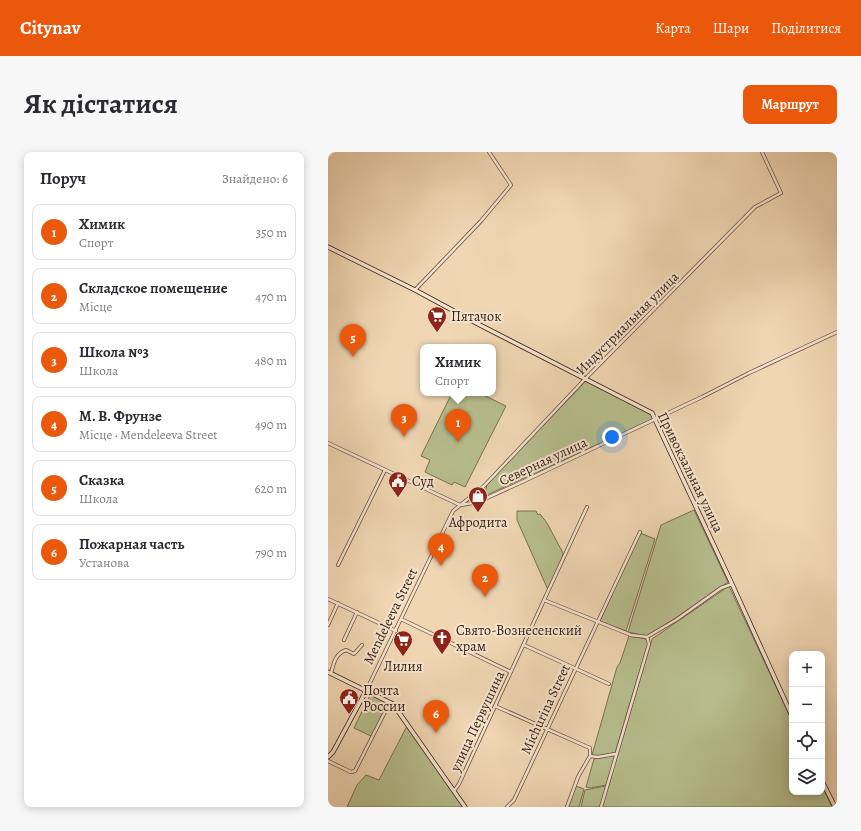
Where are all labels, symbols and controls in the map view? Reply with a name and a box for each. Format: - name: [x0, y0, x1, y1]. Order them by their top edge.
- text: Citynav: [20, 15, 81, 41]
- text: Карта: [655, 19, 691, 38]
- text: Шари: [713, 19, 749, 38]
- text: Поділитися: [771, 19, 841, 38]
- text: Як дістатися: [24, 85, 178, 123]
- button: Маршрут: [743, 85, 837, 124]
- text: Поруч: [40, 167, 86, 190]
- text: Знайдено: 6: [222, 170, 288, 187]
- text: Химик: [79, 214, 125, 234]
- text: 1: [52, 224, 56, 241]
- text: 350 m: [256, 224, 287, 241]
- text: Спорт: [79, 234, 113, 251]
- street label: Индустриальная улица: [572, 267, 684, 379]
- text: Складское помещение: [79, 278, 228, 298]
- text: 2: [51, 288, 57, 305]
- text: 470 m: [255, 288, 287, 305]
- text: Місце: [79, 298, 112, 315]
- supermarket icon: Пятачок: [426, 305, 448, 333]
- place label: Пятачок: [451, 307, 501, 326]
- pin: 5: [340, 324, 366, 357]
- text: Школа №3: [79, 342, 149, 362]
- popup: [420, 344, 496, 396]
- text: 3: [51, 352, 57, 369]
- text: 480 m: [254, 352, 287, 369]
- text: Химик: [435, 352, 481, 372]
- text: Школа: [79, 362, 118, 379]
- text: Спорт: [435, 372, 469, 389]
- pin: 3: [391, 404, 417, 437]
- text: М. В. Фрунзе: [79, 406, 162, 426]
- pin: 1: [445, 409, 471, 442]
- street label: Привокзальная улица: [653, 409, 728, 536]
- text: 4: [51, 416, 57, 433]
- text: 490 m: [255, 416, 287, 433]
- text: Місце · Mendeleeva Street: [79, 426, 218, 443]
- your location: [602, 427, 622, 447]
- street label: Северная улица: [496, 433, 591, 490]
- text: Сказка: [79, 470, 124, 490]
- public building icon: Суд: [387, 470, 409, 498]
- place label: Суд: [412, 472, 434, 491]
- text: 5: [51, 480, 57, 497]
- text: 620 m: [254, 480, 287, 497]
- shop icon: Афродита: [467, 485, 489, 513]
- text: Школа: [79, 490, 118, 507]
- place label: Афродита: [448, 513, 508, 532]
- pin: 4: [428, 533, 454, 566]
- text: Пожарная часть: [79, 534, 184, 554]
- text: 6: [51, 544, 57, 561]
- text: 790 m: [255, 544, 287, 561]
- text: Установа: [79, 554, 129, 571]
- pin: 2: [472, 564, 498, 597]
- street label: Mendeleeva Street: [359, 565, 422, 668]
- place label: Свято-Вознесенский храм: [456, 621, 582, 656]
- church icon: Свято-Вознесенский храм: [431, 627, 453, 655]
- supermarket icon: Лилия: [392, 629, 414, 657]
- map controls: [789, 651, 825, 795]
- button: +: [789, 651, 825, 687]
- place label: Лилия: [383, 657, 423, 676]
- street label: Michurina Street: [516, 661, 575, 757]
- street label: улица Первушина: [445, 667, 509, 776]
- place label: Почта России: [363, 681, 406, 716]
- public building icon: Почта России: [338, 687, 360, 715]
- button: −: [789, 687, 825, 723]
- pin: 6: [423, 700, 449, 733]
- button: locate: [789, 723, 825, 759]
- button: layers: [789, 759, 825, 795]

